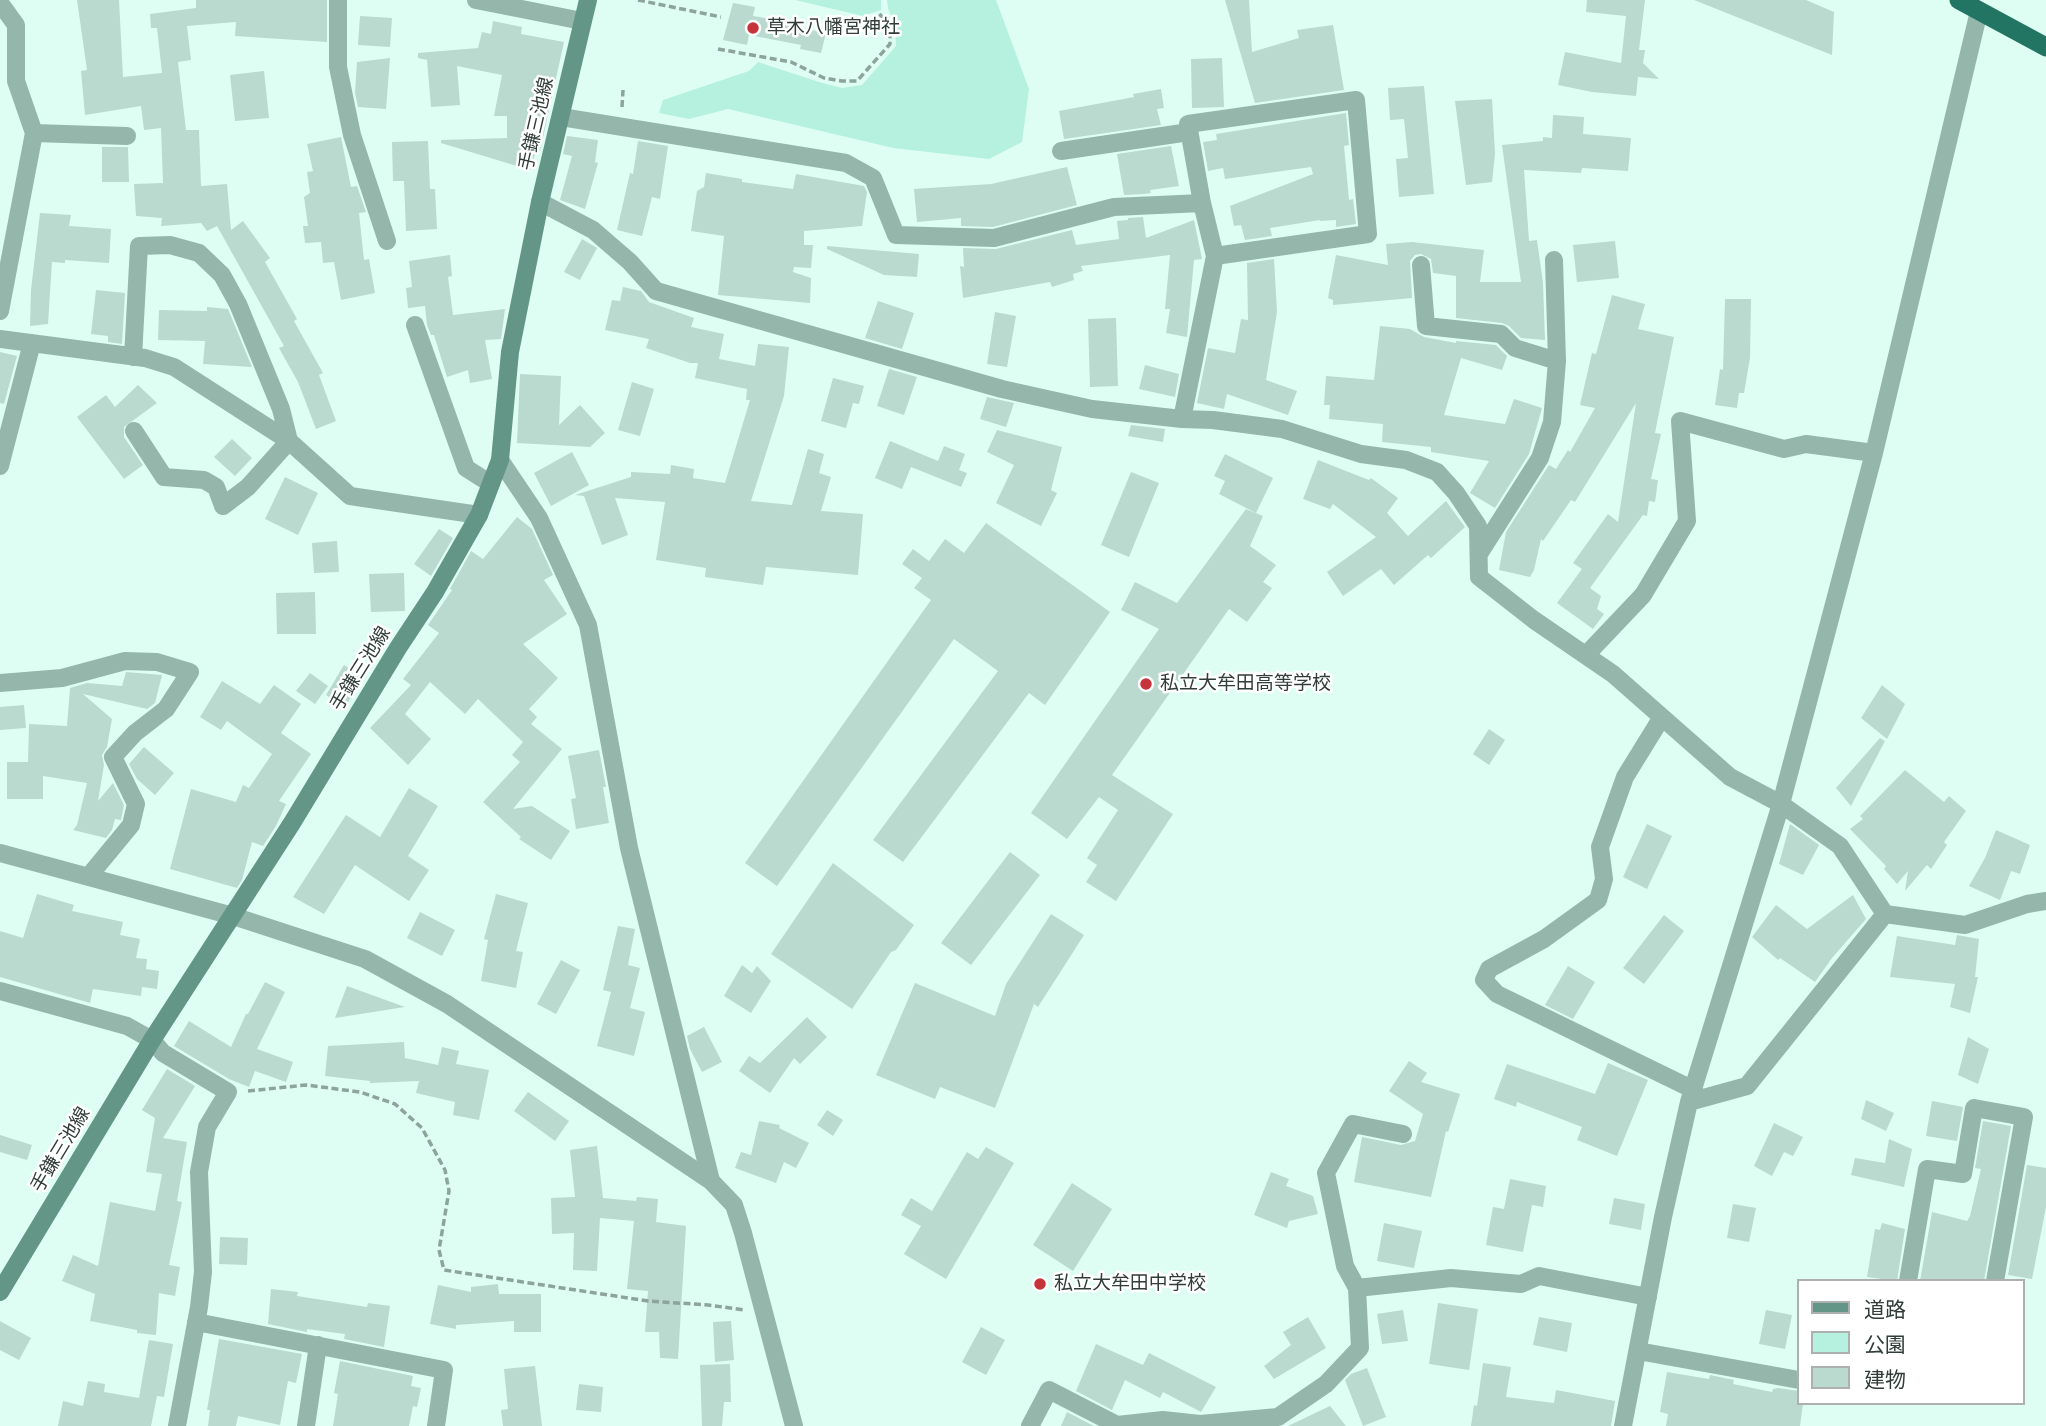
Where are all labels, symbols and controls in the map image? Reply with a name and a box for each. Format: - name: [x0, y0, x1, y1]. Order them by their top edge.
- place label: 草木八幡宮神社: [767, 17, 900, 39]
- marker: 草木八幡宮神社: [745, 20, 761, 36]
- street label: 手鎌三池線: [515, 75, 559, 173]
- street label: 手鎌三池線: [326, 623, 396, 715]
- place label: 私立大牟田高等学校: [1160, 673, 1331, 695]
- marker: 私立大牟田高等学校: [1138, 676, 1154, 692]
- street label: 手鎌三池線: [27, 1103, 95, 1197]
- place label: 私立大牟田中学校: [1054, 1273, 1206, 1295]
- marker: 私立大牟田中学校: [1032, 1276, 1048, 1292]
- legend: [1798, 1279, 2025, 1405]
- text: 道路: [1864, 1297, 1906, 1323]
- text: 公園: [1864, 1332, 1906, 1358]
- text: 建物: [1864, 1367, 1906, 1393]

